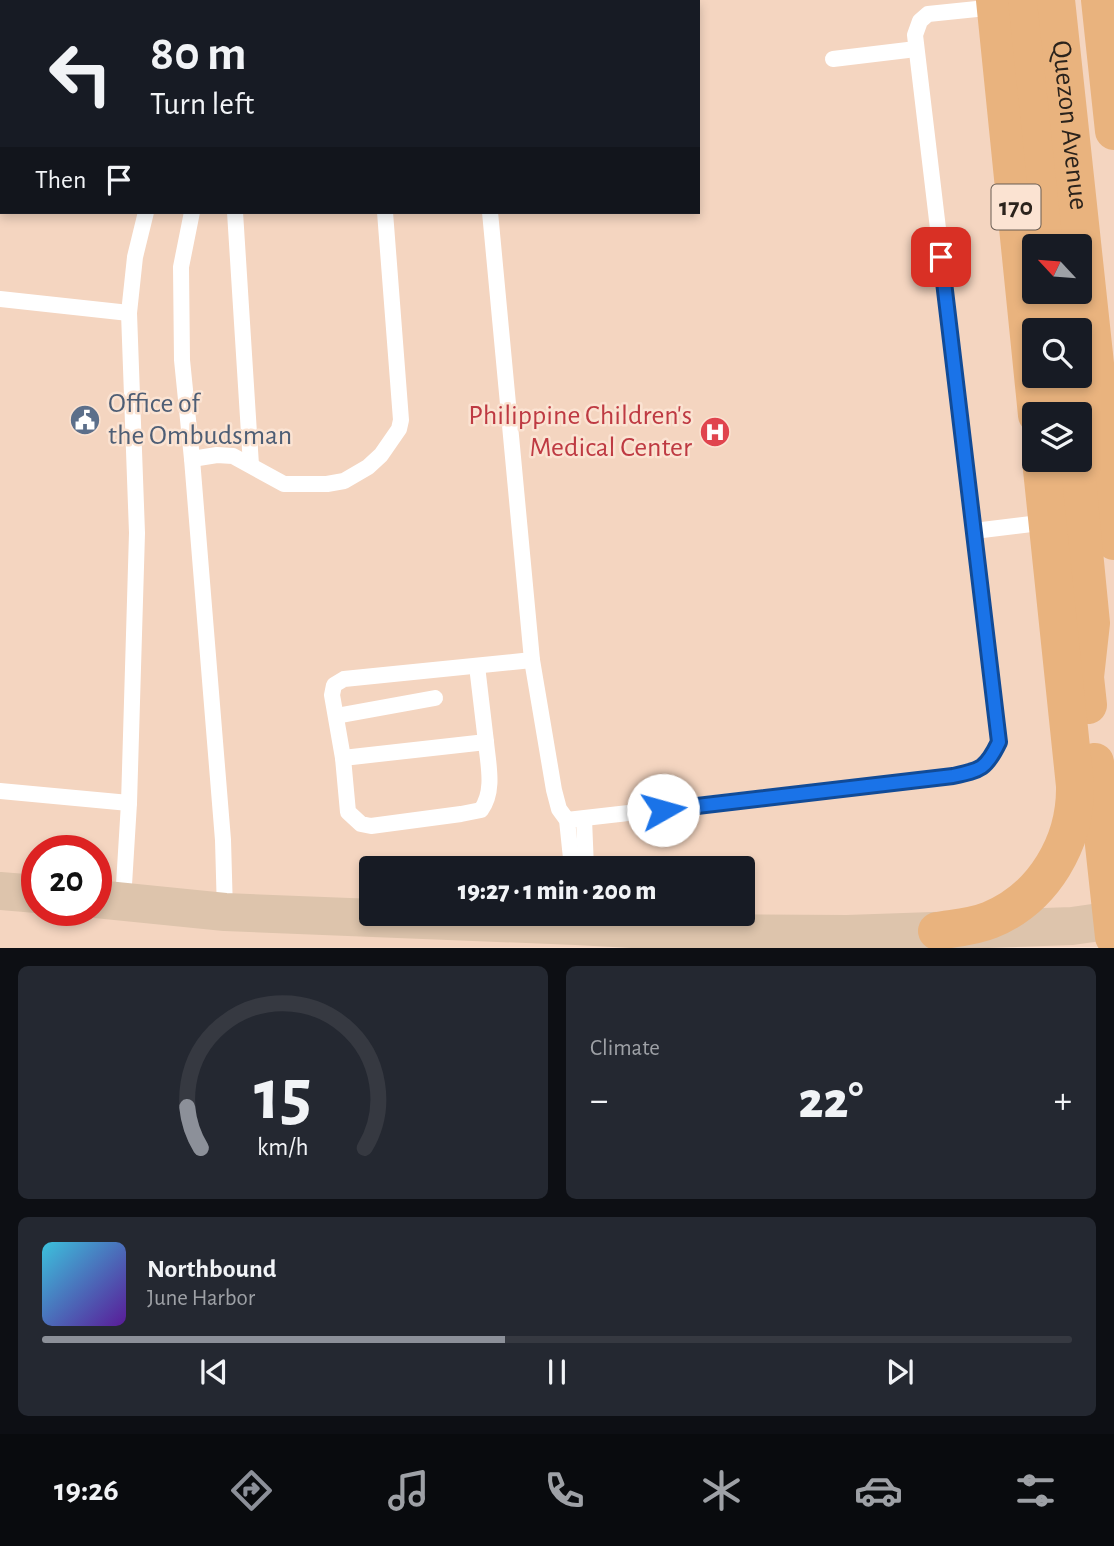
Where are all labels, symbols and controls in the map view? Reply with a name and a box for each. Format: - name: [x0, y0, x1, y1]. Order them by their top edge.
- icon: left: [35, 28, 126, 119]
- text: 80 m: [150, 30, 247, 79]
- street label: Quezon Avenue: [1046, 39, 1092, 212]
- text: Turn left: [150, 88, 254, 120]
- icon: arrive: [100, 161, 138, 199]
- text: Then: [35, 167, 86, 193]
- road number: 170: [992, 184, 1040, 230]
- pin: [911, 227, 971, 287]
- north arrow: [1022, 234, 1092, 304]
- map controls: [1022, 234, 1092, 472]
- icon: arrive: [922, 238, 960, 276]
- button: search: [1022, 318, 1092, 388]
- place label: Office of the Ombudsman: [108, 390, 292, 450]
- place label: Philippine Children's Medical Center: [468, 402, 692, 462]
- button: layers: [1022, 402, 1092, 472]
- public building icon: Office of the Ombudsman: [68, 403, 102, 437]
- hospital icon: Philippine Children's Medical Center: [698, 415, 732, 449]
- position arrow: [626, 773, 700, 847]
- speed limit sign: 20: [21, 835, 112, 926]
- text: 19:27 · 1 min · 200 m: [458, 878, 656, 904]
- text: Climate: [590, 1037, 660, 1060]
- text: 15: [254, 1061, 312, 1134]
- text: 22°: [798, 1075, 864, 1127]
- text: −: [590, 1082, 608, 1120]
- text: +: [1054, 1082, 1072, 1120]
- text: km/h: [257, 1135, 309, 1160]
- text: Northbound: [147, 1256, 276, 1282]
- text: June Harbor: [147, 1287, 255, 1310]
- icon: previous: [195, 1353, 233, 1391]
- icon: pause: [538, 1353, 576, 1391]
- icon: next: [881, 1353, 919, 1391]
- icon: directions: [227, 1466, 276, 1515]
- icon: music: [384, 1466, 433, 1515]
- icon: phone: [540, 1466, 589, 1515]
- icon: climate: [697, 1466, 746, 1515]
- icon: car: [854, 1466, 903, 1515]
- icon: filters: [1011, 1466, 1060, 1515]
- text: 19:26: [54, 1474, 119, 1506]

